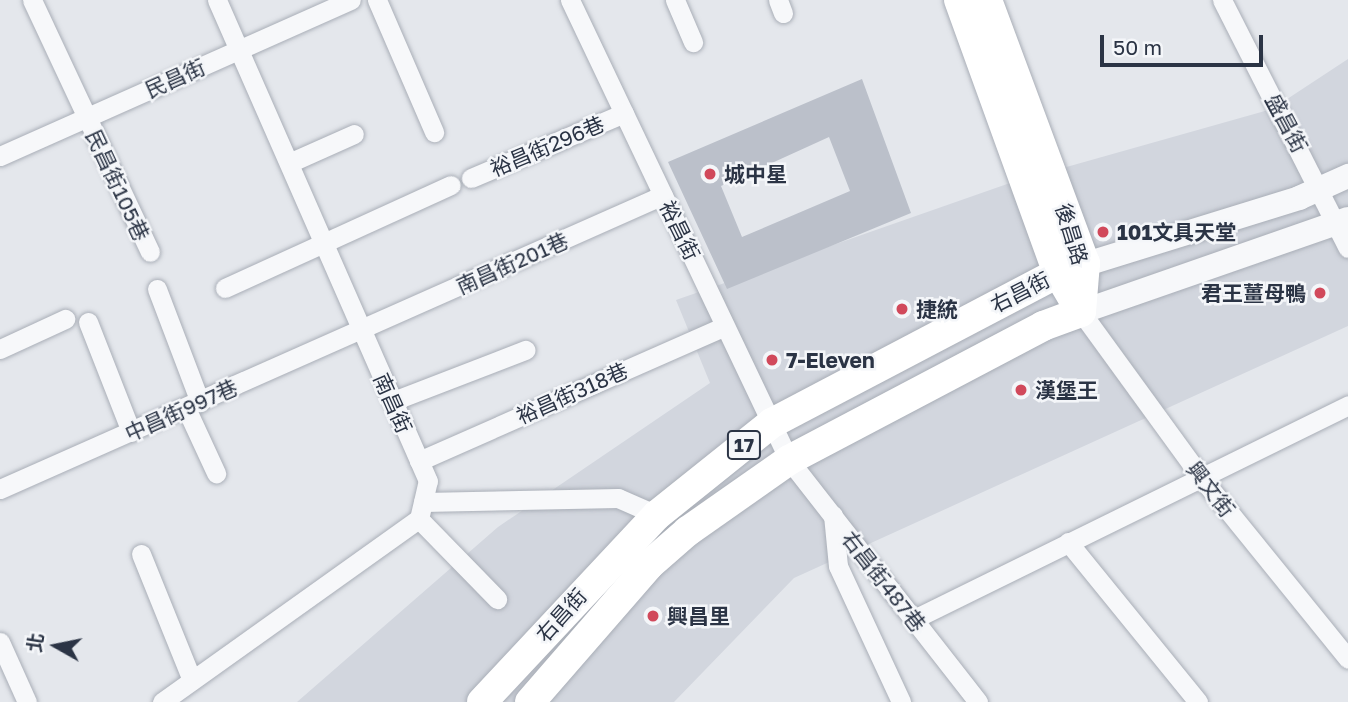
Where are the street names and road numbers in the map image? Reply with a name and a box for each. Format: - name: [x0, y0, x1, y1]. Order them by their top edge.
- street label: 民昌街: [141, 54, 209, 102]
- street label: 盛昌街: [1261, 89, 1313, 157]
- street label: 裕昌街296巷: [486, 111, 608, 181]
- street label: 民昌街105巷: [81, 126, 155, 244]
- street label: 裕昌街: [655, 196, 705, 264]
- street label: 後昌路: [1051, 200, 1093, 268]
- street label: 南昌街201巷: [452, 227, 572, 299]
- street label: 右昌街: [986, 266, 1054, 318]
- street label: 裕昌街318巷: [512, 357, 632, 429]
- street label: 南昌街: [369, 369, 417, 437]
- street label: 中昌街997巷: [121, 374, 241, 446]
- road number: 17: [726, 430, 762, 460]
- street label: 興文街: [1182, 456, 1240, 522]
- street label: 右昌街487巷: [837, 526, 931, 636]
- street label: 右昌街: [531, 583, 591, 647]

